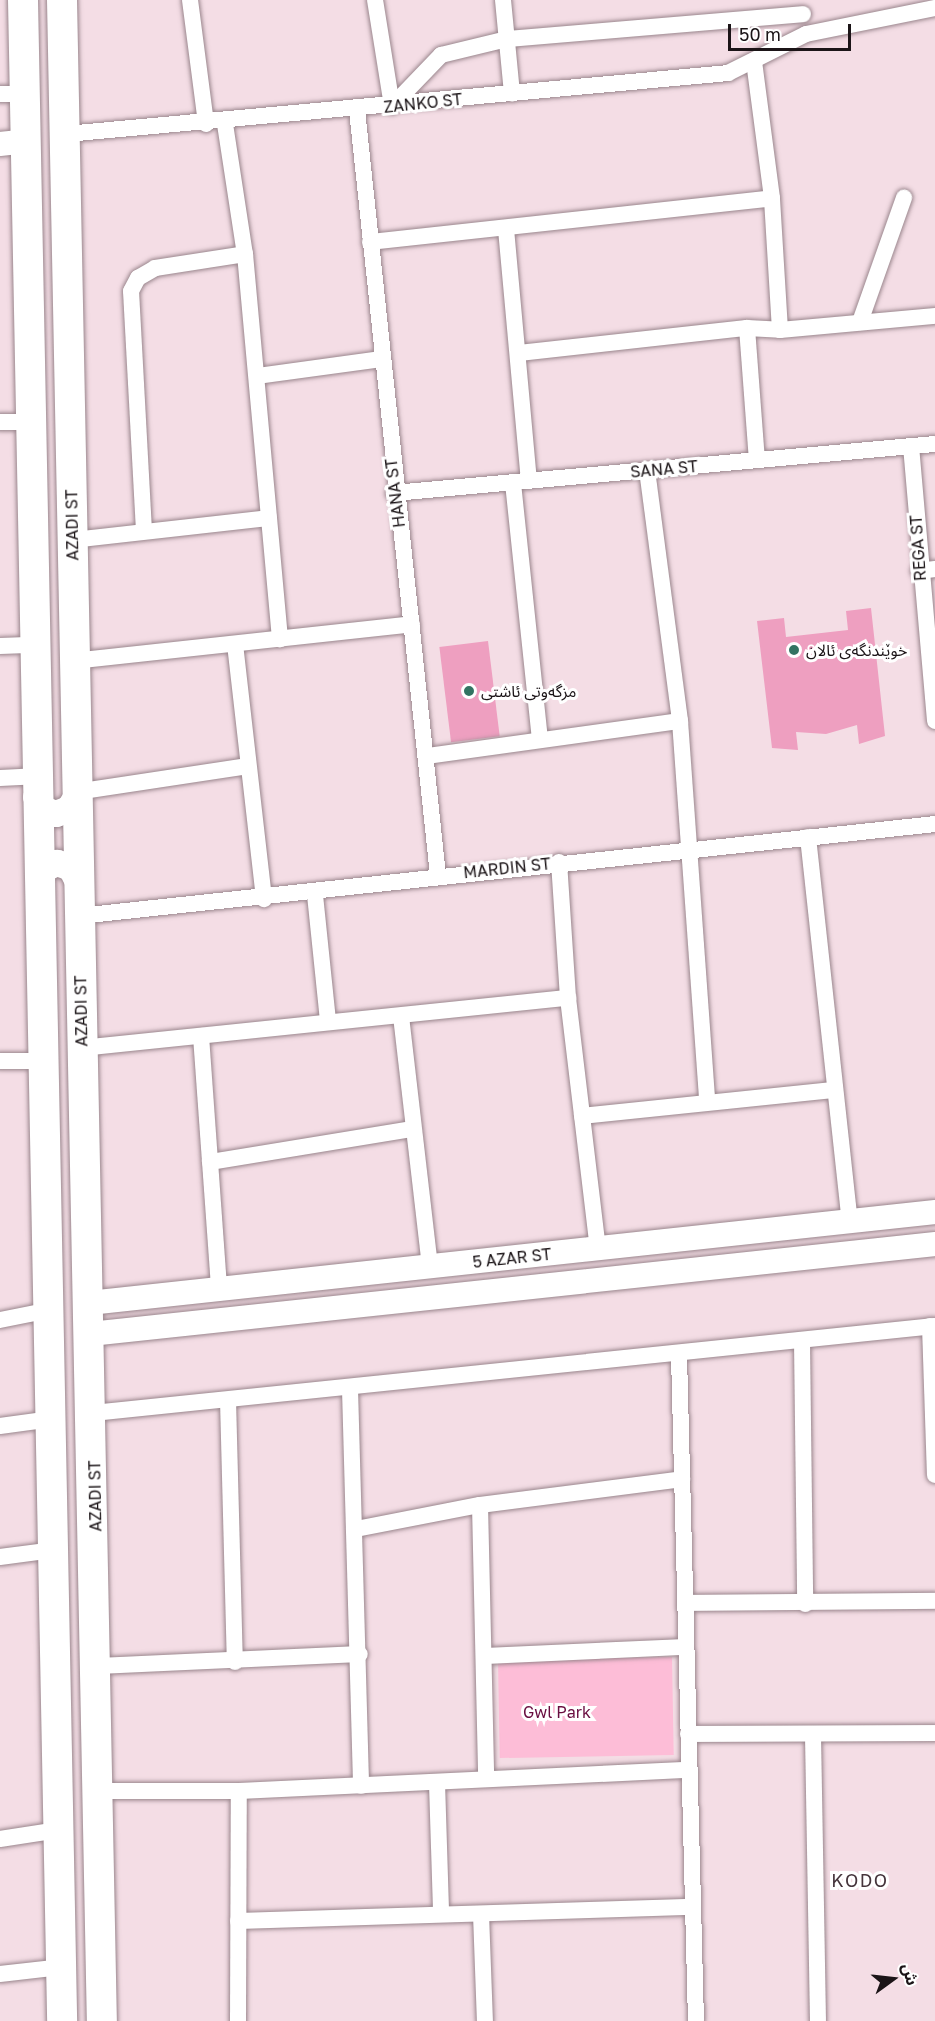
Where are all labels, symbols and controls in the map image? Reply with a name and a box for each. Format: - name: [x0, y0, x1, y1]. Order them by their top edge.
- scale bar: [731, 12, 854, 50]
- text: 50 m: [739, 23, 781, 45]
- street label: ZANKO ST: [383, 89, 463, 117]
- street label: SANA ST: [629, 456, 699, 482]
- street label: HANA ST: [381, 457, 409, 529]
- street label: AZADI ST: [62, 489, 82, 561]
- street label: REGA ST: [906, 514, 930, 582]
- place label: خوێندنگەی ئالان: [806, 640, 907, 660]
- marker: خوێندنگەی ئالان: [787, 643, 801, 657]
- place label: مزگەوتی ئاشتی: [481, 681, 576, 701]
- marker: مزگەوتی ئاشتی: [462, 684, 476, 698]
- street label: MARDIN ST: [462, 854, 552, 882]
- street label: AZADI ST: [71, 975, 91, 1047]
- street label: 5 AZAR ST: [472, 1244, 552, 1272]
- street label: AZADI ST: [85, 1460, 105, 1532]
- park label: Gwl Park: [523, 1702, 591, 1722]
- district label: KODO: [831, 1869, 889, 1891]
- north arrow: [863, 1949, 923, 2009]
- text: ش: [898, 1961, 923, 1988]

